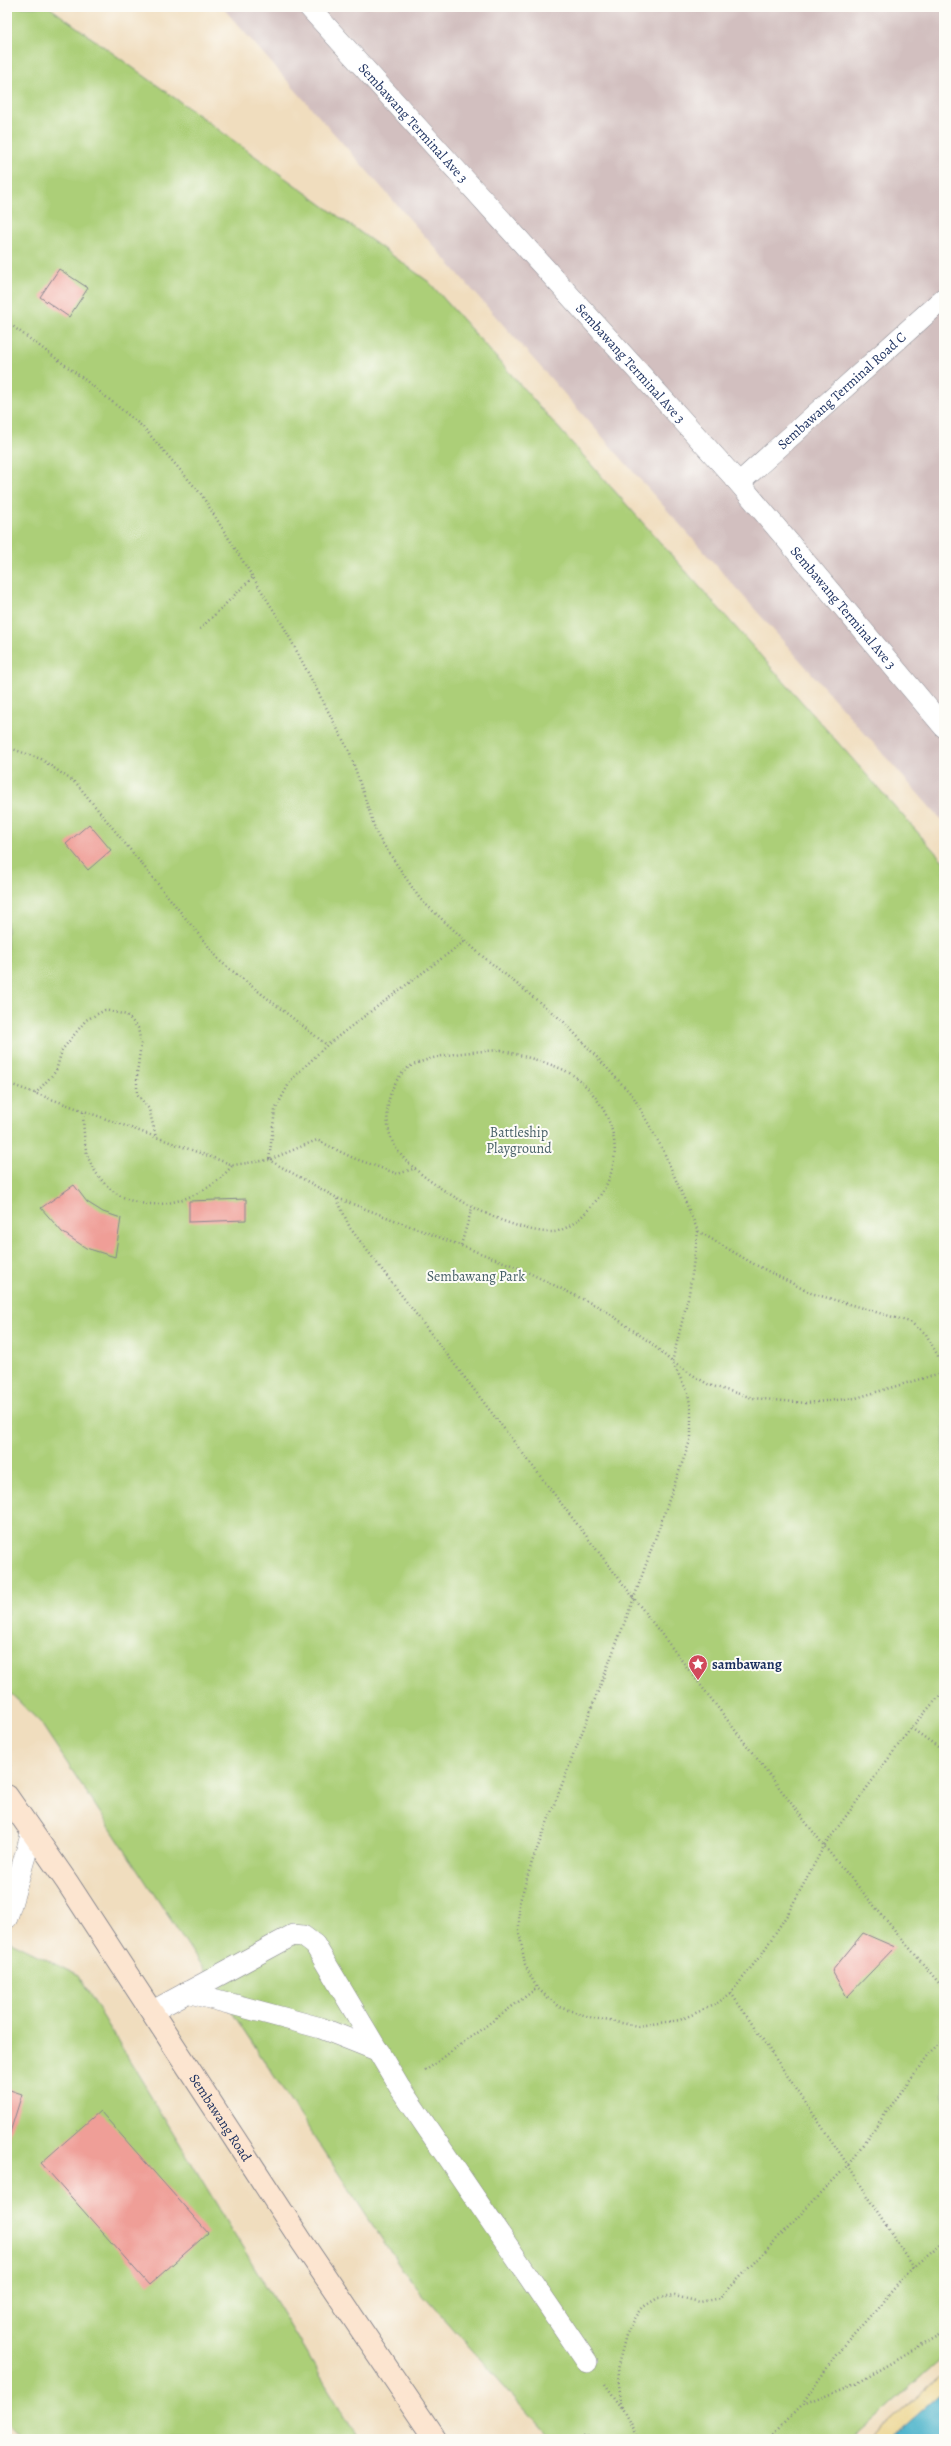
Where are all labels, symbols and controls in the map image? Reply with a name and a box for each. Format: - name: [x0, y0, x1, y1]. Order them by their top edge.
- street label: Sembawang Terminal Ave 3: [354, 59, 472, 187]
- street label: Sembawang Terminal Ave 3: [571, 299, 690, 428]
- street label: Sembawang Terminal Road C: [773, 328, 910, 454]
- street label: Sembawang Terminal Ave 3: [786, 542, 901, 674]
- park label: Battleship Playground: [486, 1123, 552, 1158]
- park label: Sembawang Park: [427, 1267, 525, 1286]
- place icon: sambawang: [687, 1653, 709, 1681]
- place label: sambawang: [712, 1655, 783, 1674]
- street label: Sembawang Road: [185, 2070, 256, 2166]

